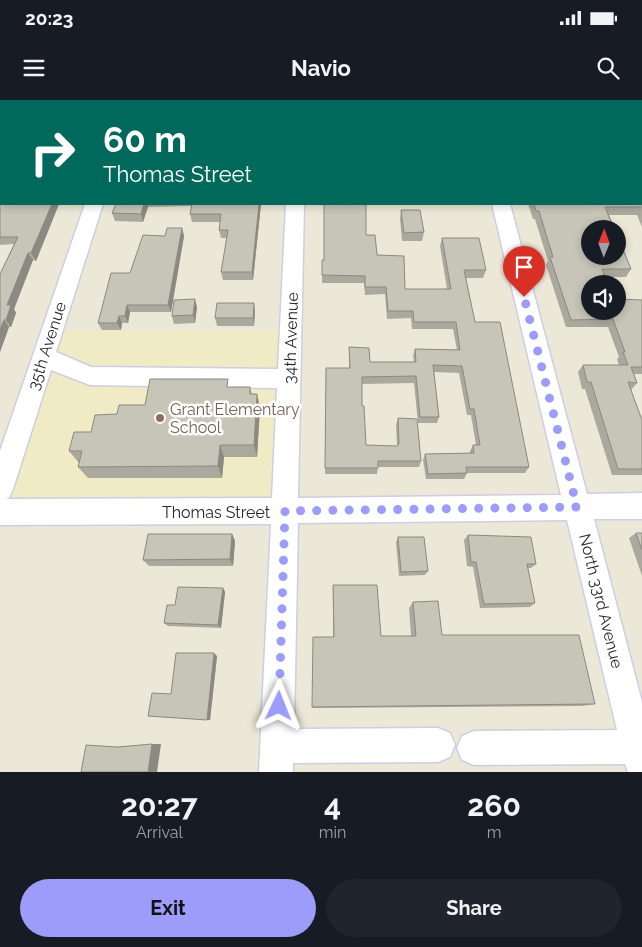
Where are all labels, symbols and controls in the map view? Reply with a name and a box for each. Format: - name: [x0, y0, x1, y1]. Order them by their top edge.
- text: 20:23: [25, 7, 73, 29]
- icon: menu: [20, 54, 48, 82]
- icon: search: [594, 54, 622, 82]
- text: Navio: [291, 55, 351, 81]
- text: 60 m: [103, 119, 187, 160]
- icon: right: [20, 120, 85, 185]
- text: Thomas Street: [103, 161, 252, 187]
- north arrow: [581, 220, 626, 265]
- map controls: [581, 220, 626, 320]
- pin: [503, 246, 545, 297]
- icon: arrive: [510, 253, 538, 281]
- button: sound: [581, 275, 626, 320]
- street label: 34th Avenue: [280, 292, 302, 384]
- street label: 35th Avenue: [24, 299, 70, 393]
- place label: Grant Elementary School: [170, 400, 300, 437]
- marker: Grant Elementary School: [154, 412, 166, 424]
- street label: Thomas Street: [162, 503, 271, 522]
- street label: North 33rd Avenue: [575, 532, 627, 670]
- position arrow: [252, 679, 304, 731]
- text: 20:27: [121, 788, 198, 823]
- text: 4: [324, 788, 341, 823]
- text: 260: [467, 788, 521, 823]
- text: Arrival: [136, 823, 183, 842]
- text: min: [319, 823, 346, 842]
- text: m: [487, 823, 501, 842]
- button: Exit: [20, 879, 316, 937]
- button: Share: [326, 879, 622, 937]

